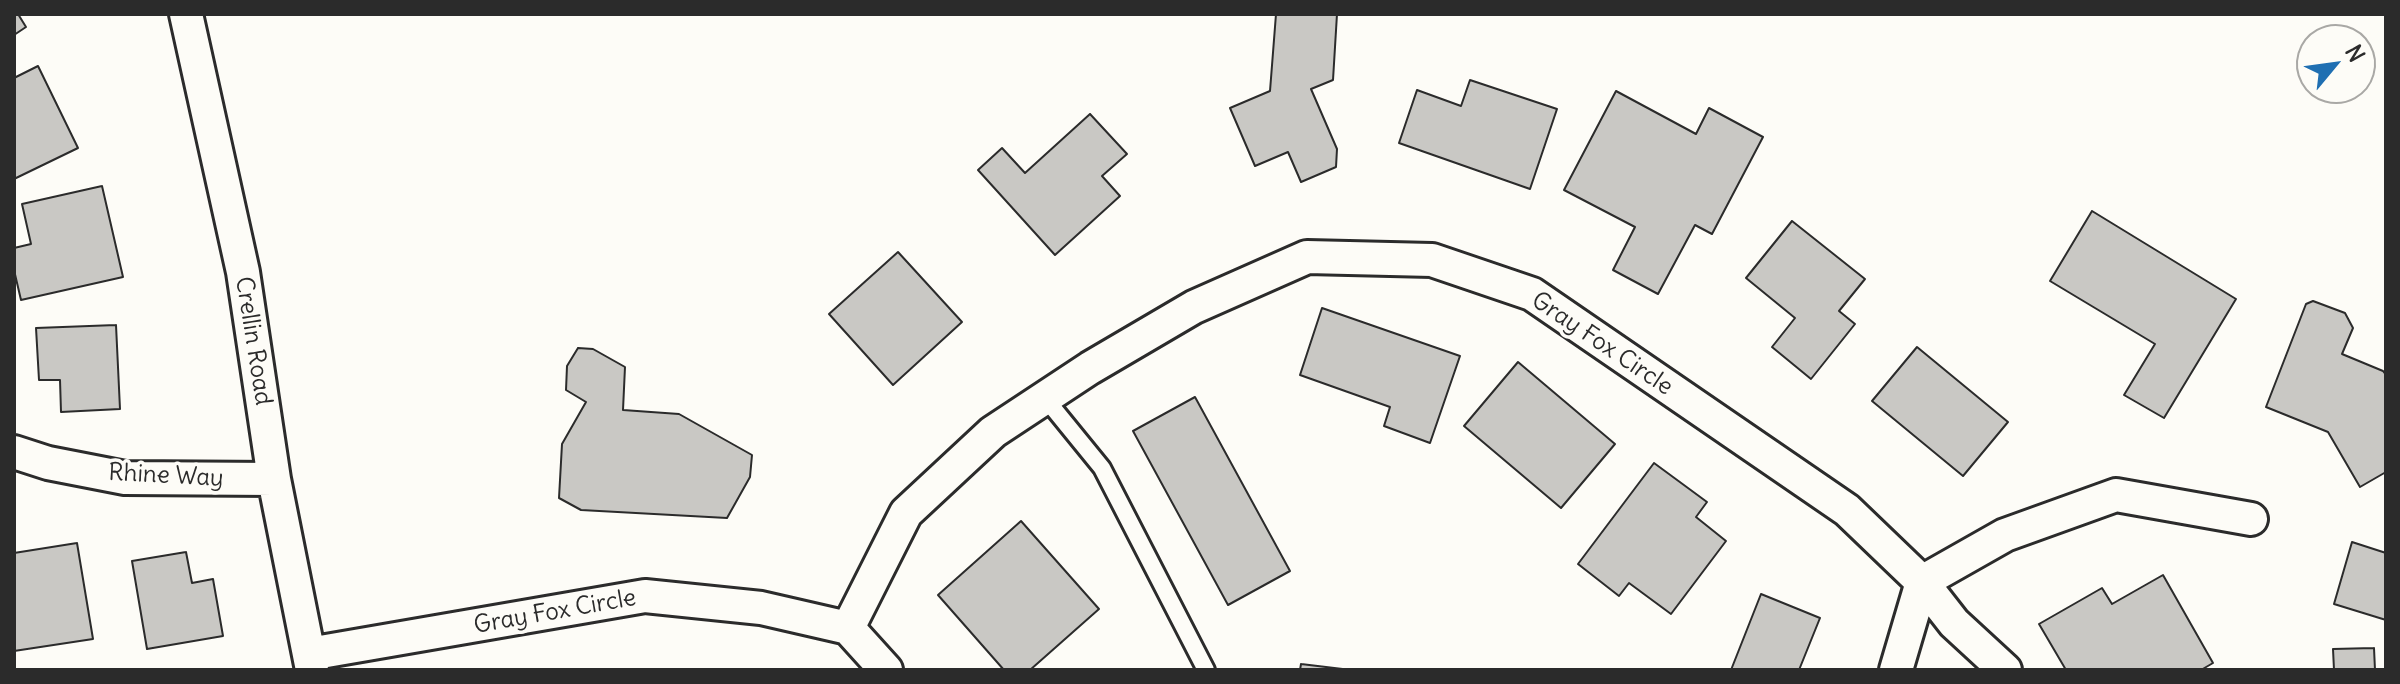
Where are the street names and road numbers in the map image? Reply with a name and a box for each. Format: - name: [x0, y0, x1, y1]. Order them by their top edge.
- street label: Crellin Road: [229, 275, 277, 407]
- street label: Gray Fox Circle: [1526, 286, 1678, 402]
- street label: Rhine Way: [108, 459, 224, 493]
- street label: Gray Fox Circle: [472, 584, 638, 640]

